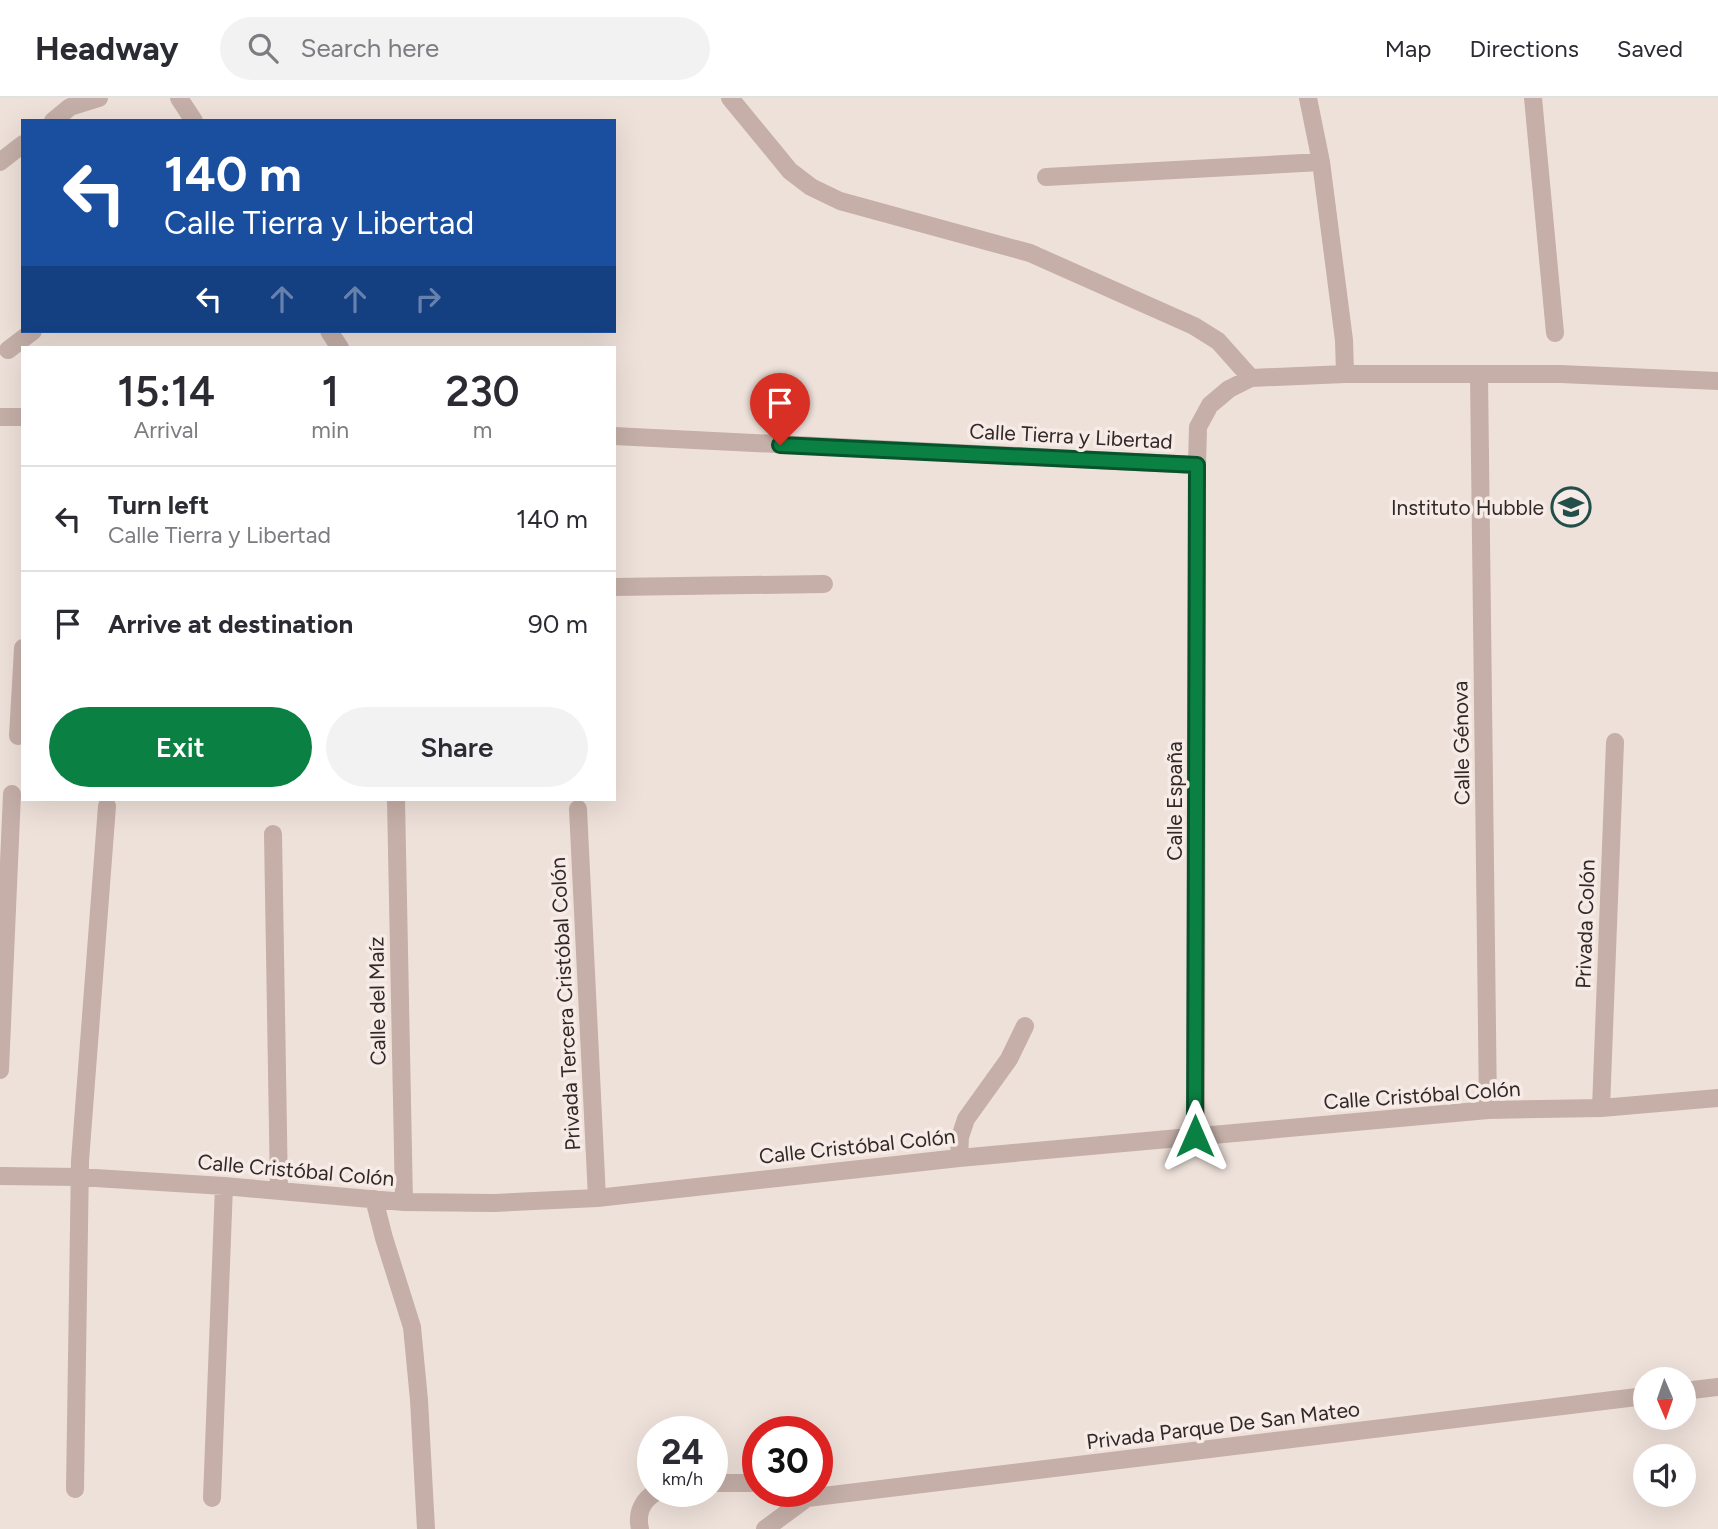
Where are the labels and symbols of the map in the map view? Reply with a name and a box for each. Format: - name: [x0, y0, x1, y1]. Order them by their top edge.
- pin: [750, 373, 810, 445]
- street label: Calle Tierra y Libertad: [969, 418, 1173, 454]
- school or university icon: Instituto Hubble: [1550, 486, 1592, 528]
- place label: Instituto Hubble: [1391, 495, 1544, 520]
- street label: Calle Génova: [1447, 681, 1475, 805]
- street label: Calle España: [1162, 741, 1187, 861]
- street label: Privada Tercera Cristóbal Colón: [545, 857, 585, 1151]
- street label: Privada Colón: [1570, 859, 1600, 989]
- street label: Calle del Maíz: [363, 936, 391, 1066]
- street label: Calle Cristóbal Colón: [1323, 1076, 1521, 1114]
- position arrow: [1158, 1099, 1232, 1173]
- street label: Calle Cristóbal Colón: [758, 1123, 956, 1169]
- street label: Calle Cristóbal Colón: [197, 1149, 395, 1191]
- north arrow: [1633, 1367, 1696, 1430]
- street label: Privada Parque De San Mateo: [1085, 1396, 1361, 1454]
- speed limit sign: 30: [742, 1416, 833, 1507]

